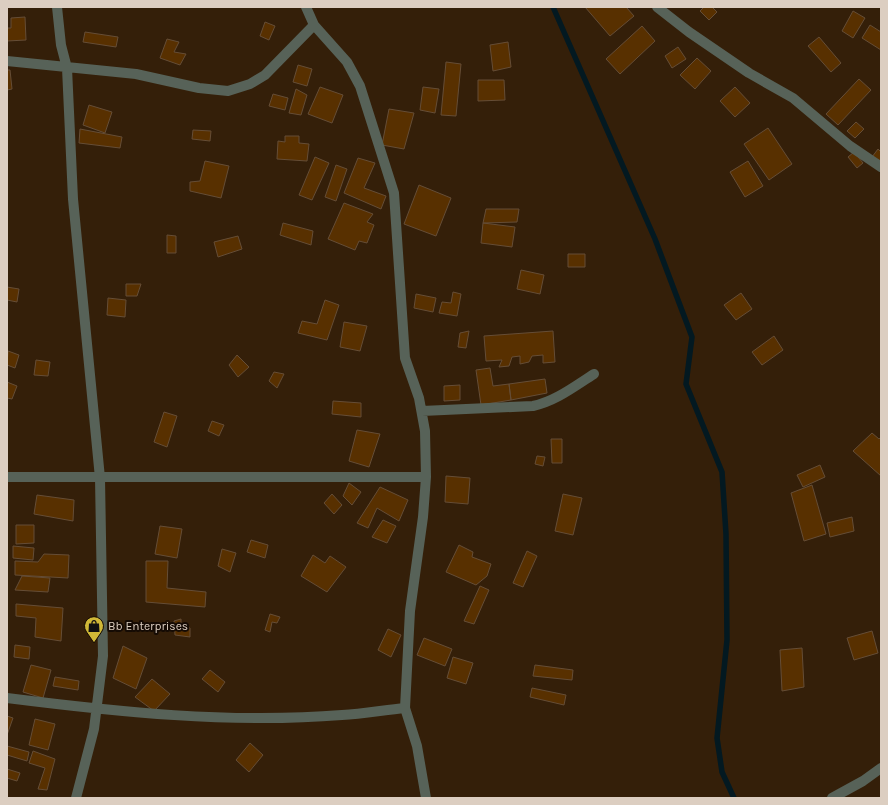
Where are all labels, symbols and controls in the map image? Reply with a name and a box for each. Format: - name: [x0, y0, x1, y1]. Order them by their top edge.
- shop icon: Bb Enterprises: [83, 615, 105, 643]
- place label: Bb Enterprises: [108, 619, 188, 633]

